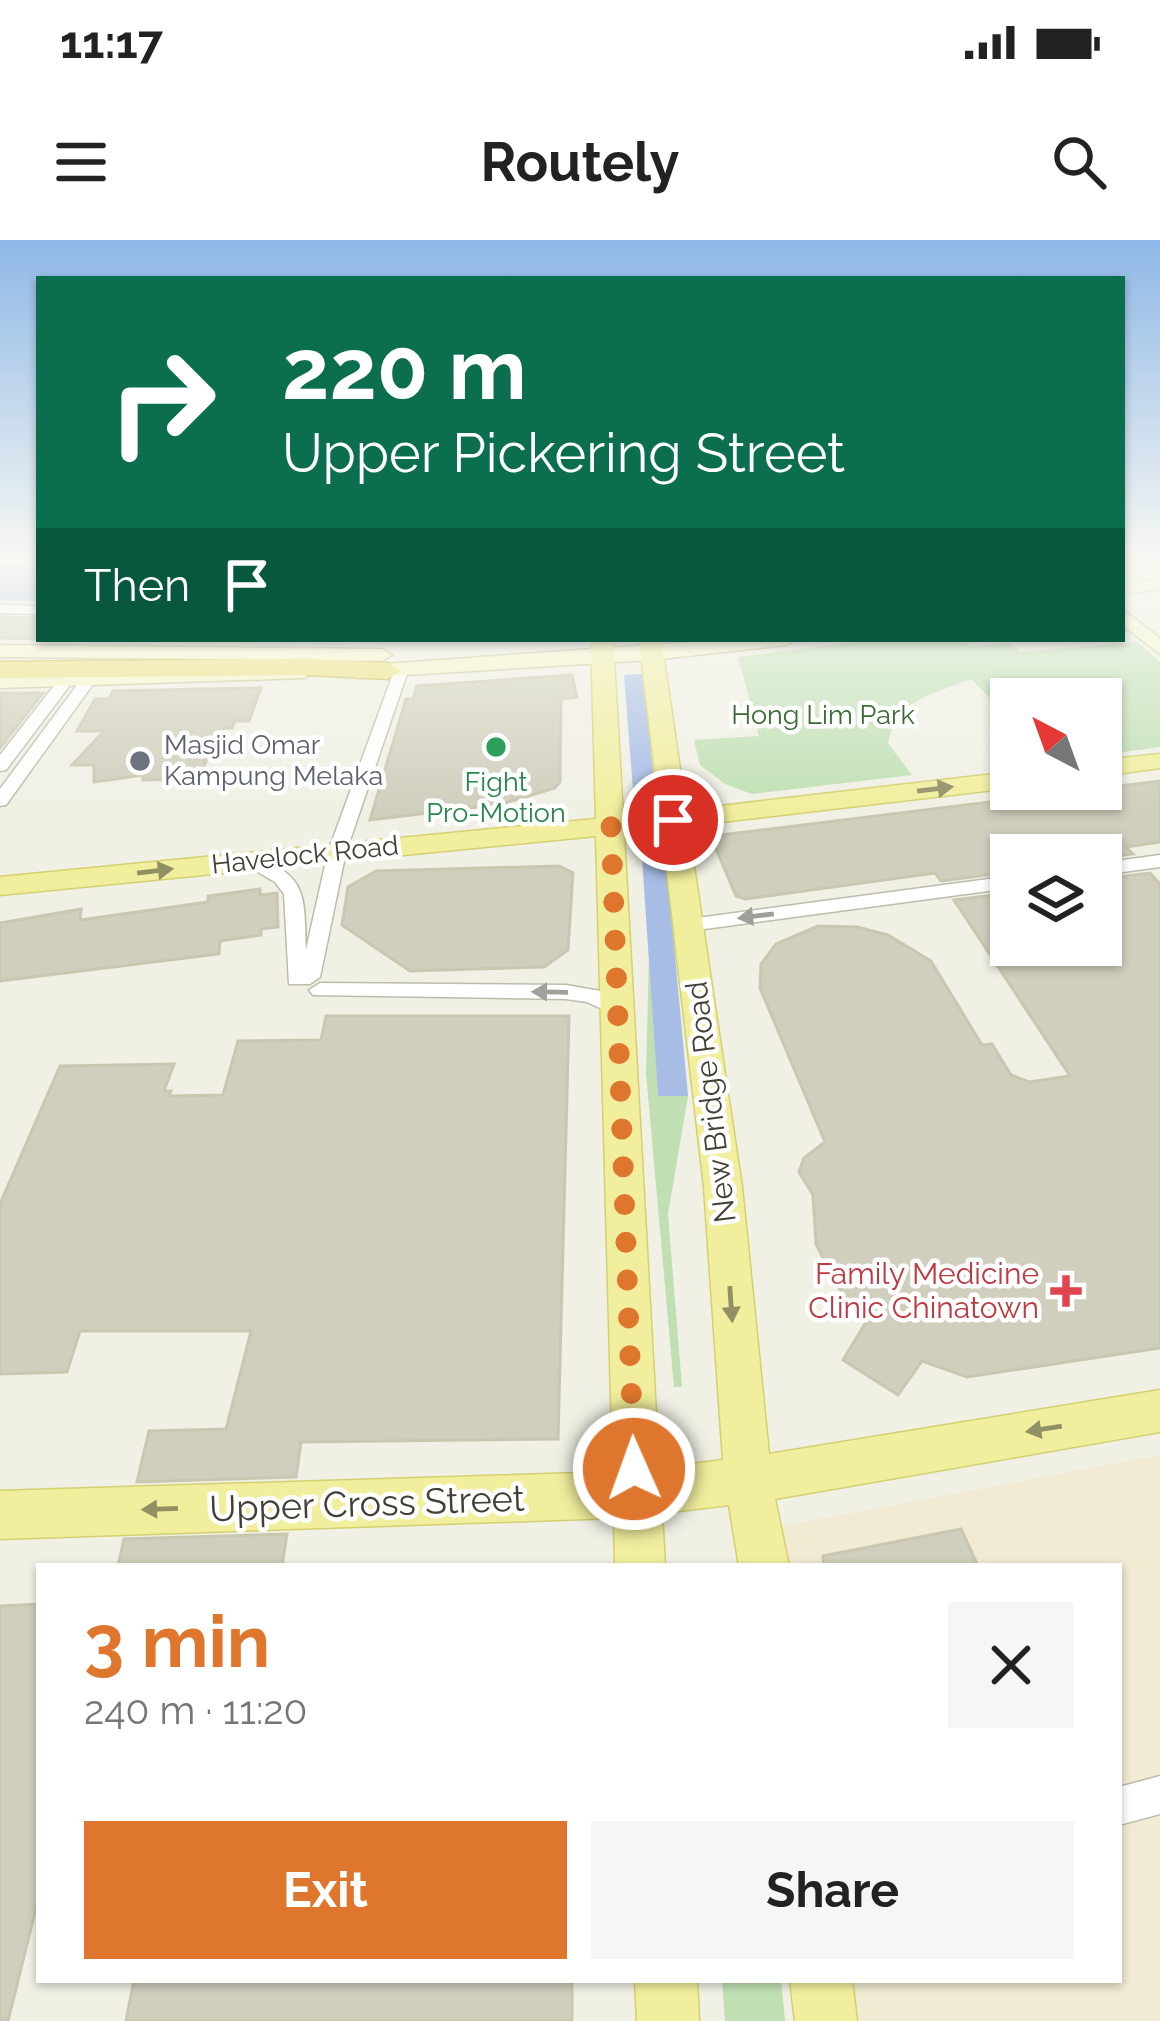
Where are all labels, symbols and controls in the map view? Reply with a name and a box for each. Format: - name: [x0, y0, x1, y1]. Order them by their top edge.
- text: 11:17: [60, 16, 163, 69]
- icon: menu: [48, 129, 114, 195]
- icon: search: [1046, 129, 1112, 195]
- text: Routely: [480, 130, 680, 194]
- text: 220 m: [282, 320, 527, 419]
- icon: right: [84, 324, 240, 480]
- text: Upper Pickering Street: [282, 421, 845, 485]
- icon: arrive: [214, 552, 280, 618]
- text: Then: [84, 559, 190, 612]
- north arrow: [990, 678, 1122, 810]
- map controls: [990, 678, 1122, 966]
- park label: Hong Lim Park: [731, 699, 915, 730]
- place label: Masjid Omar Kampung Melaka: [164, 729, 383, 791]
- marker: Fight Pro-Motion: [483, 734, 509, 760]
- marker: Masjid Omar Kampung Melaka: [127, 748, 153, 774]
- place label: Fight Pro-Motion: [426, 766, 566, 828]
- pin: [622, 769, 724, 871]
- one-way arrow: [917, 779, 954, 798]
- icon: arrive: [640, 787, 706, 853]
- street label: Havelock Road: [210, 829, 400, 880]
- button: layers: [990, 834, 1122, 966]
- one-way arrow: [137, 862, 174, 881]
- one-way arrow: [737, 907, 774, 926]
- street label: New Bridge Road: [678, 979, 743, 1225]
- one-way arrow: [530, 982, 568, 1001]
- place label: Family Medicine Clinic Chinatown: [808, 1256, 1039, 1325]
- marker: Family Medicine Clinic Chinatown: [1050, 1275, 1082, 1307]
- one-way arrow: [722, 1285, 741, 1323]
- position arrow: [571, 1406, 697, 1532]
- one-way arrow: [1025, 1420, 1063, 1439]
- street label: Upper Cross Street: [209, 1477, 525, 1529]
- one-way arrow: [140, 1500, 178, 1519]
- text: 3 min: [84, 1599, 270, 1684]
- button: close: [948, 1602, 1074, 1728]
- text: 240 m · 11:20: [84, 1687, 307, 1733]
- button: Exit: [84, 1821, 567, 1959]
- button: Share: [591, 1821, 1074, 1959]

